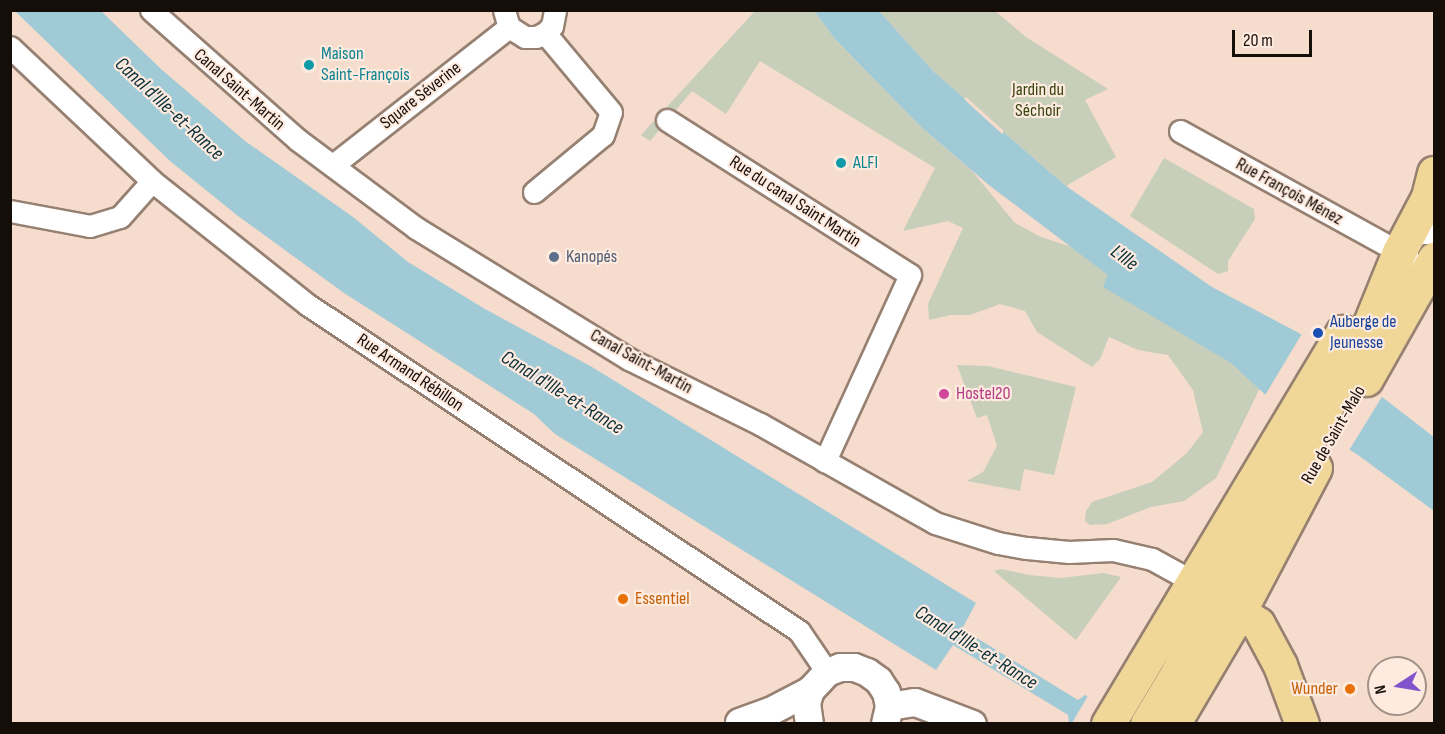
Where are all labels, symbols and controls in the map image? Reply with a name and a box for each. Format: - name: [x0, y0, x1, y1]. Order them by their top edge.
- scale bar: [1235, 18, 1314, 56]
- text: 20 m: [1243, 30, 1273, 51]
- place label: Maison Saint-François: [321, 44, 410, 86]
- street label: Canal Saint-Martin: [189, 45, 289, 135]
- water label: Canal d'Ille-et-Rance: [110, 53, 228, 165]
- marker: Maison Saint-François: [302, 58, 316, 72]
- street label: Square Séverine: [376, 58, 466, 134]
- park label: Jardin du Séchoir: [1012, 80, 1064, 122]
- street label: Rue du canal Saint Martin: [725, 151, 865, 253]
- place label: ALFI: [853, 152, 878, 174]
- street label: Rue François Ménez: [1232, 154, 1346, 230]
- marker: ALFI: [834, 156, 848, 170]
- water label: L'Ille: [1106, 240, 1142, 276]
- place label: Kanopés: [566, 246, 617, 268]
- marker: Kanopés: [547, 250, 561, 264]
- place label: Auberge de Jeunesse: [1330, 312, 1397, 354]
- street label: Canal Saint-Martin: [586, 325, 696, 399]
- marker: Auberge de Jeunesse: [1311, 326, 1325, 340]
- street label: Rue Armand Rébillon: [353, 329, 467, 417]
- water label: Canal d'Ille-et-Rance: [496, 346, 628, 440]
- street label: Rue de Saint-Malo: [1297, 382, 1371, 488]
- place label: Hostel20: [956, 383, 1010, 405]
- marker: Hostel20: [937, 387, 951, 401]
- place label: Essentiel: [635, 588, 690, 610]
- marker: Essentiel: [616, 592, 630, 606]
- water label: Canal d'Ille-et-Rance: [910, 601, 1042, 695]
- north arrow: [1367, 656, 1427, 716]
- place label: Wunder: [1291, 678, 1338, 700]
- marker: Wunder: [1343, 682, 1357, 696]
- text: N: [1371, 683, 1391, 696]

